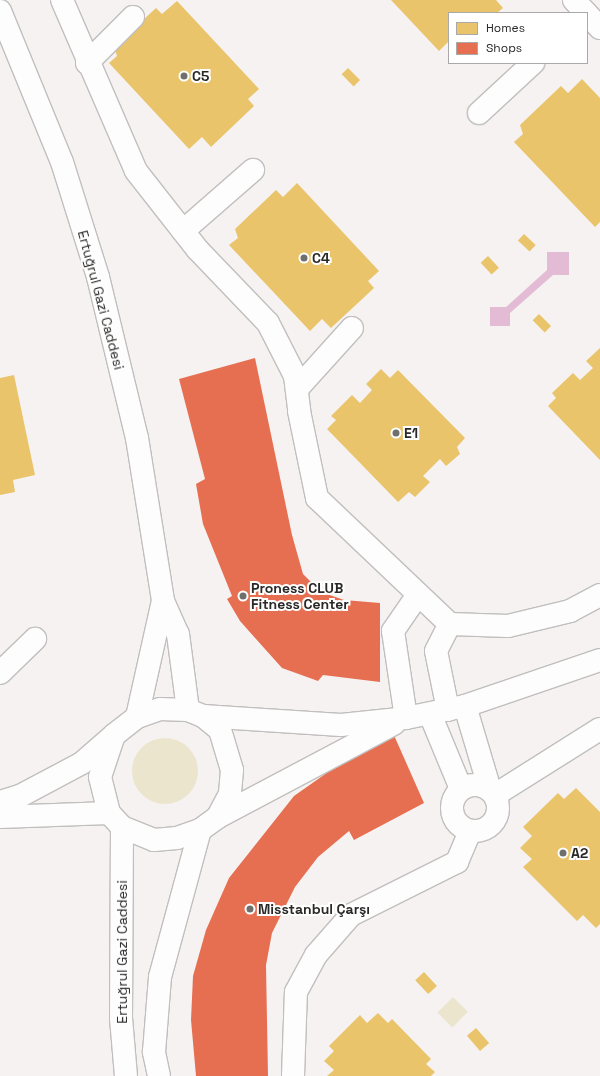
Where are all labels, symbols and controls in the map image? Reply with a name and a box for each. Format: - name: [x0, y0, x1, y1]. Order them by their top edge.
- legend: [448, 12, 588, 64]
- text: Homes: [486, 20, 525, 36]
- text: Shops: [486, 40, 522, 56]
- place label: C5: [192, 68, 209, 84]
- marker: C5: [179, 71, 189, 81]
- street label: Ertuğrul Gazi Caddesi: [74, 228, 128, 372]
- place label: C4: [312, 250, 330, 266]
- marker: C4: [299, 253, 309, 263]
- place label: E1: [404, 425, 418, 441]
- marker: E1: [391, 428, 401, 438]
- place label: Proness CLUB Fitness Center: [251, 580, 349, 612]
- marker: Proness CLUB Fitness Center: [238, 591, 248, 601]
- place label: A2: [571, 845, 588, 861]
- marker: A2: [558, 848, 568, 858]
- street label: Ertuğrul Gazi Caddesi: [114, 880, 130, 1024]
- place label: Misstanbul Çarşı: [258, 901, 370, 917]
- marker: Misstanbul Çarşı: [245, 904, 255, 914]

